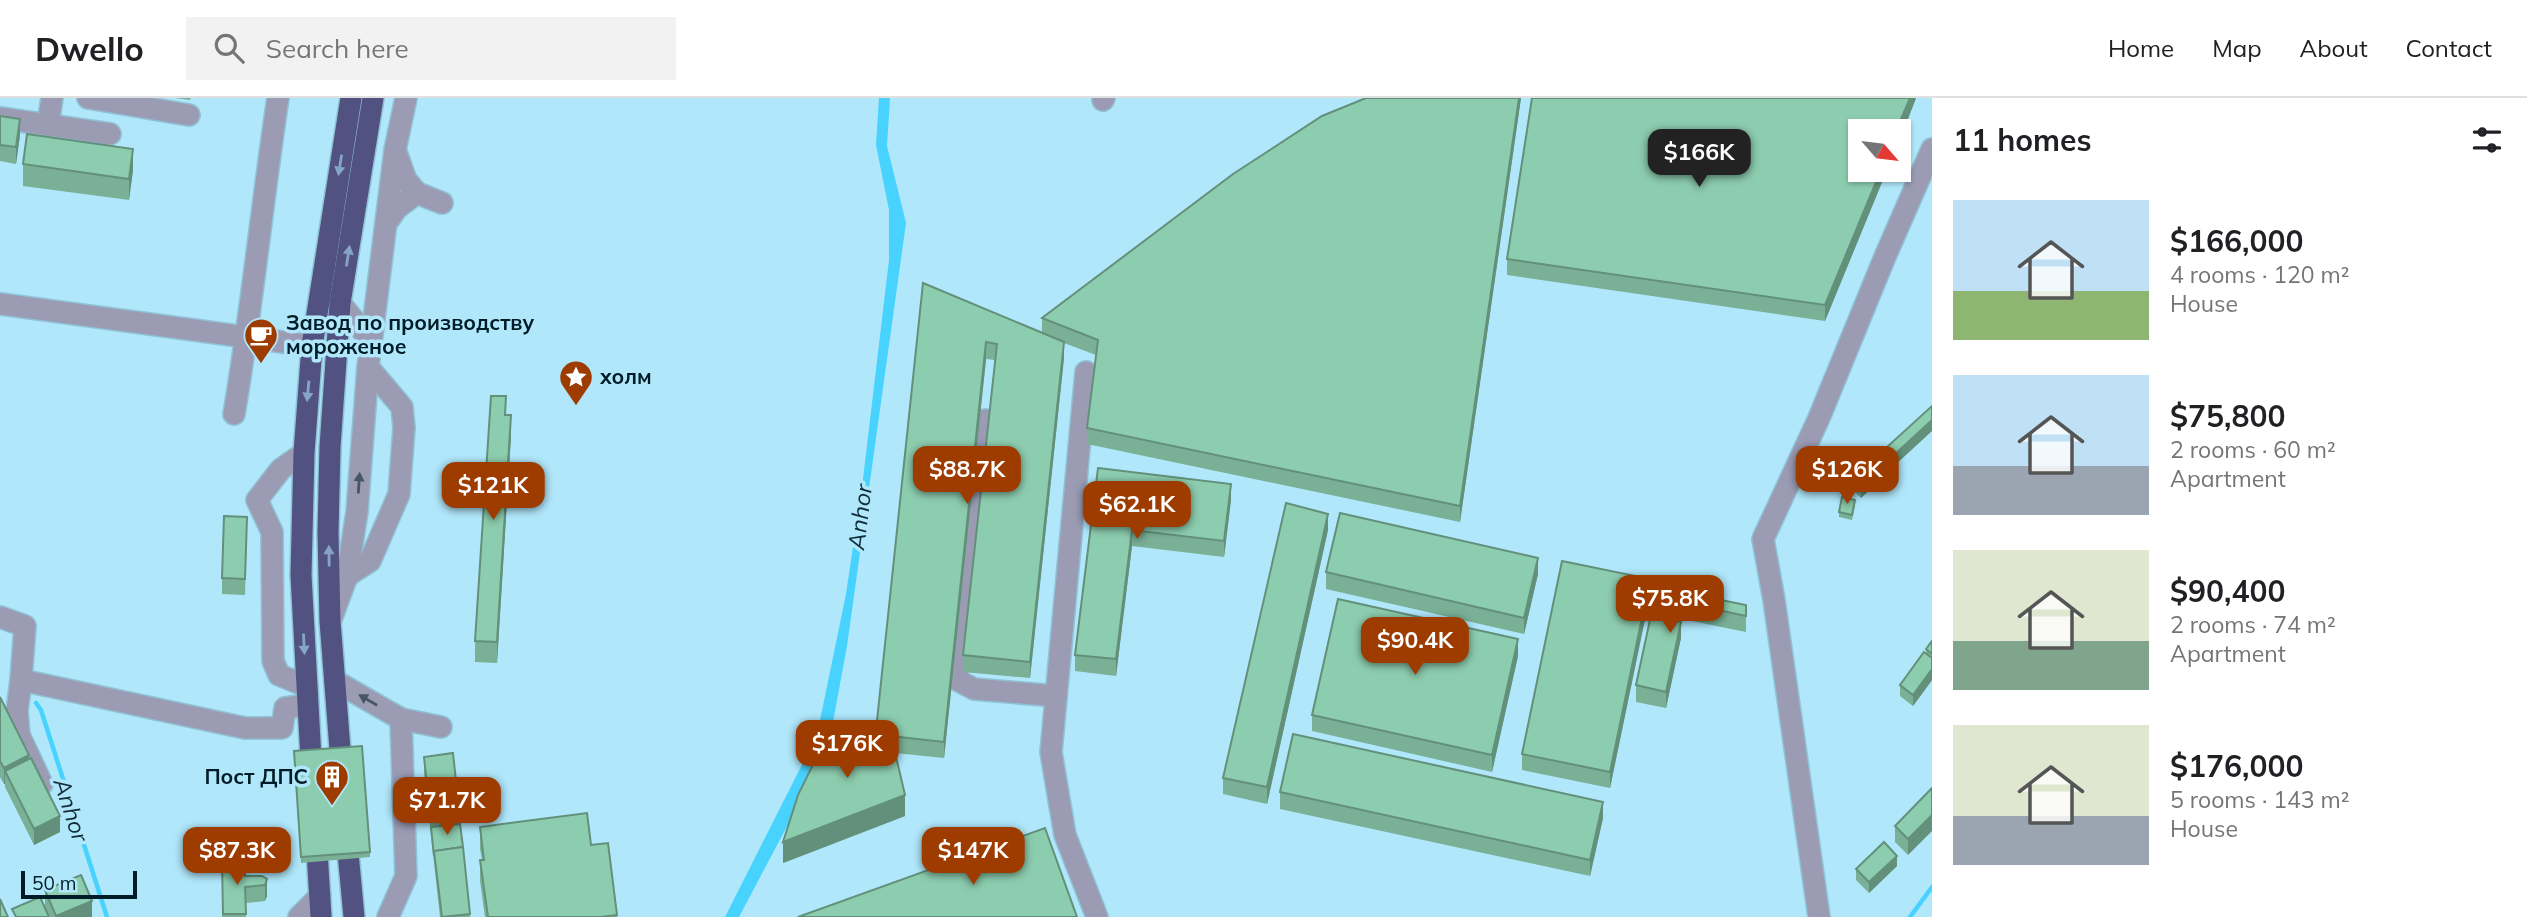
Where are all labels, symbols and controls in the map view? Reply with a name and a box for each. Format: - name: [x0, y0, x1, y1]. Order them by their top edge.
- search box: [186, 17, 676, 80]
- text: Dwello: [35, 28, 144, 69]
- icon: search: [210, 29, 248, 67]
- text: Search here: [266, 32, 409, 65]
- text: Home: [2108, 33, 2174, 63]
- text: Map: [2212, 33, 2262, 63]
- text: About: [2300, 33, 2368, 63]
- text: Contact: [2406, 33, 2492, 63]
- north arrow: [1848, 119, 1911, 182]
- map controls: [1848, 119, 1911, 182]
- text: 11 homes: [1953, 121, 2092, 159]
- icon: filters: [2468, 121, 2506, 159]
- pin: $166K: [1650, 130, 1748, 189]
- text: $166K: [1664, 137, 1734, 166]
- one-way arrow: [334, 154, 345, 176]
- text: $166,000: [2170, 222, 2303, 260]
- icon: home: [2009, 228, 2093, 312]
- one-way arrow: [343, 244, 354, 266]
- text: 4 rooms · 120 m²: [2170, 260, 2350, 289]
- text: House: [2170, 289, 2238, 318]
- place label: Завод по производству мороженое: [286, 309, 535, 359]
- cafe icon: Завод по производству мороженое: [242, 316, 280, 365]
- place icon: холм: [557, 358, 595, 407]
- place label: холм: [599, 363, 652, 389]
- one-way arrow: [302, 380, 313, 402]
- text: $75,800: [2170, 397, 2285, 435]
- icon: home: [2009, 403, 2093, 487]
- text: 2 rooms · 60 m²: [2170, 435, 2336, 464]
- pin: $88.7K: [910, 446, 1024, 506]
- pin: $126K: [1798, 446, 1896, 506]
- text: $88.7K: [929, 454, 1005, 483]
- text: $126K: [1812, 454, 1882, 483]
- pin: $121K: [444, 462, 542, 522]
- text: Apartment: [2170, 464, 2286, 493]
- text: $121K: [458, 470, 528, 499]
- one-way arrow: [354, 472, 365, 494]
- water label: Anhor: [841, 481, 878, 552]
- pin: $62.1K: [1080, 482, 1194, 541]
- text: $62.1K: [1099, 489, 1175, 518]
- one-way arrow: [323, 544, 334, 566]
- text: $90,400: [2170, 572, 2285, 610]
- pin: $75.8K: [1613, 575, 1727, 635]
- icon: home: [2009, 578, 2093, 662]
- text: $75.8K: [1632, 583, 1708, 612]
- text: 2 rooms · 74 m²: [2170, 610, 2336, 639]
- pin: $90.4K: [1358, 618, 1472, 677]
- text: $90.4K: [1377, 625, 1453, 654]
- one-way arrow: [298, 633, 309, 655]
- text: Apartment: [2170, 639, 2286, 668]
- one-way arrow: [359, 694, 378, 706]
- pin: $176K: [798, 720, 896, 780]
- text: $176K: [812, 728, 882, 757]
- text: $176,000: [2170, 747, 2303, 785]
- icon: home: [2009, 753, 2093, 837]
- building icon: Пост ДПС: [313, 758, 351, 807]
- place label: Пост ДПС: [204, 763, 308, 789]
- water label: Anhor: [47, 773, 96, 847]
- pin: $71.7K: [390, 778, 504, 837]
- text: $71.7K: [409, 785, 485, 814]
- text: 5 rooms · 143 m²: [2170, 785, 2350, 814]
- text: House: [2170, 814, 2238, 843]
- pin: $87.3K: [180, 828, 294, 887]
- pin: $147K: [924, 828, 1022, 887]
- text: $87.3K: [199, 835, 275, 864]
- text: $147K: [938, 835, 1008, 864]
- scale bar: [21, 868, 136, 900]
- text: 50 m: [32, 871, 76, 895]

